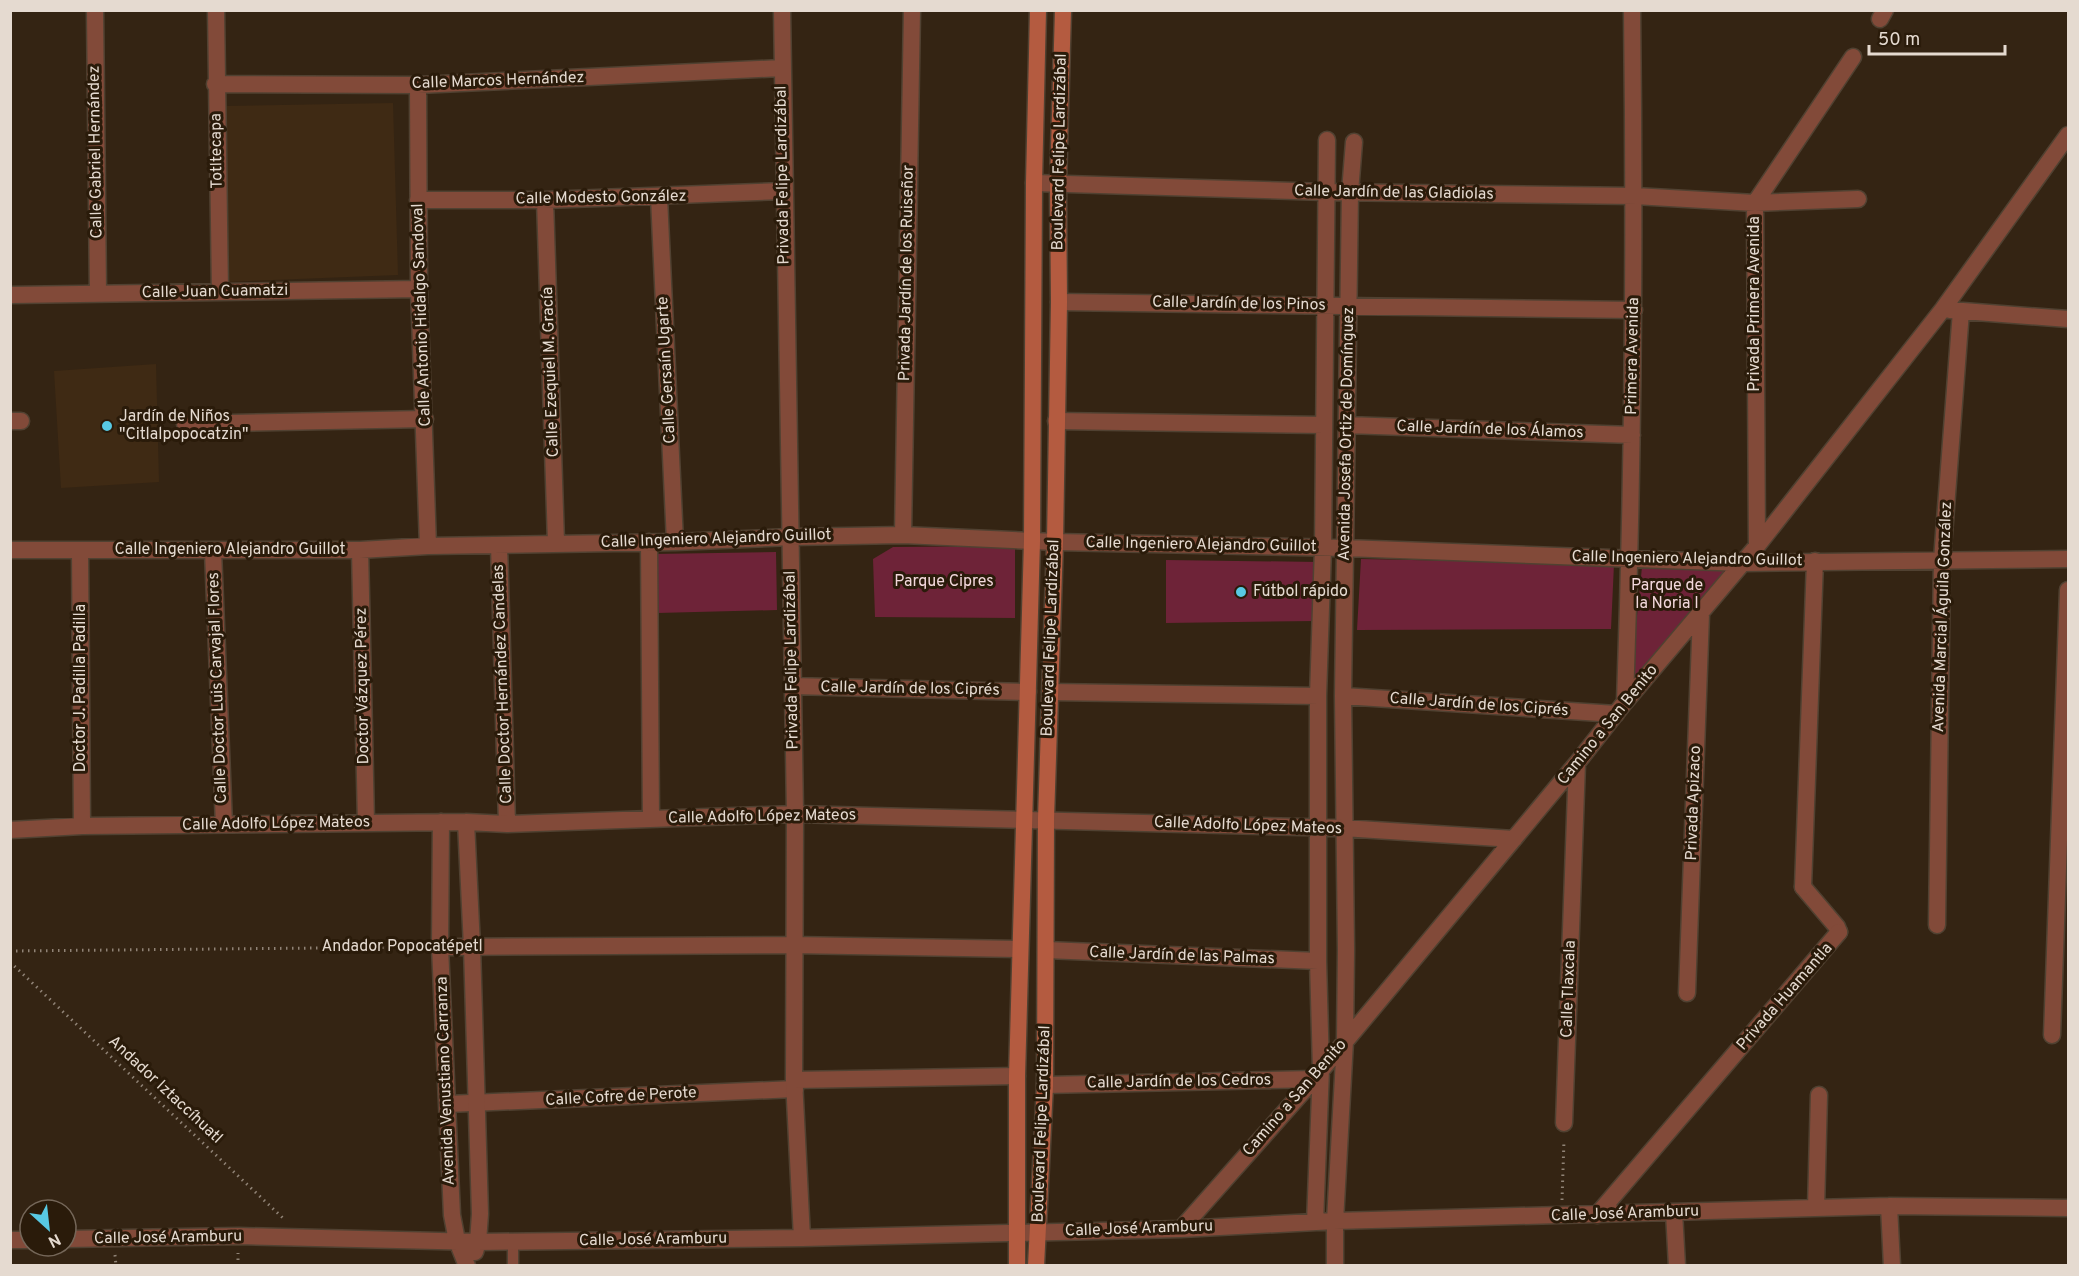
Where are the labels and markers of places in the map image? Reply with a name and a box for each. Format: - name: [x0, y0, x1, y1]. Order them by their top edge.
- place label: Jardín de Niños "Citlalpopocatzin": [119, 407, 249, 445]
- marker: Jardín de Niños "Citlalpopocatzin": [100, 419, 114, 433]
- place label: Fútbol rápido: [1253, 582, 1348, 602]
- marker: Fútbol rápido: [1234, 585, 1248, 599]

